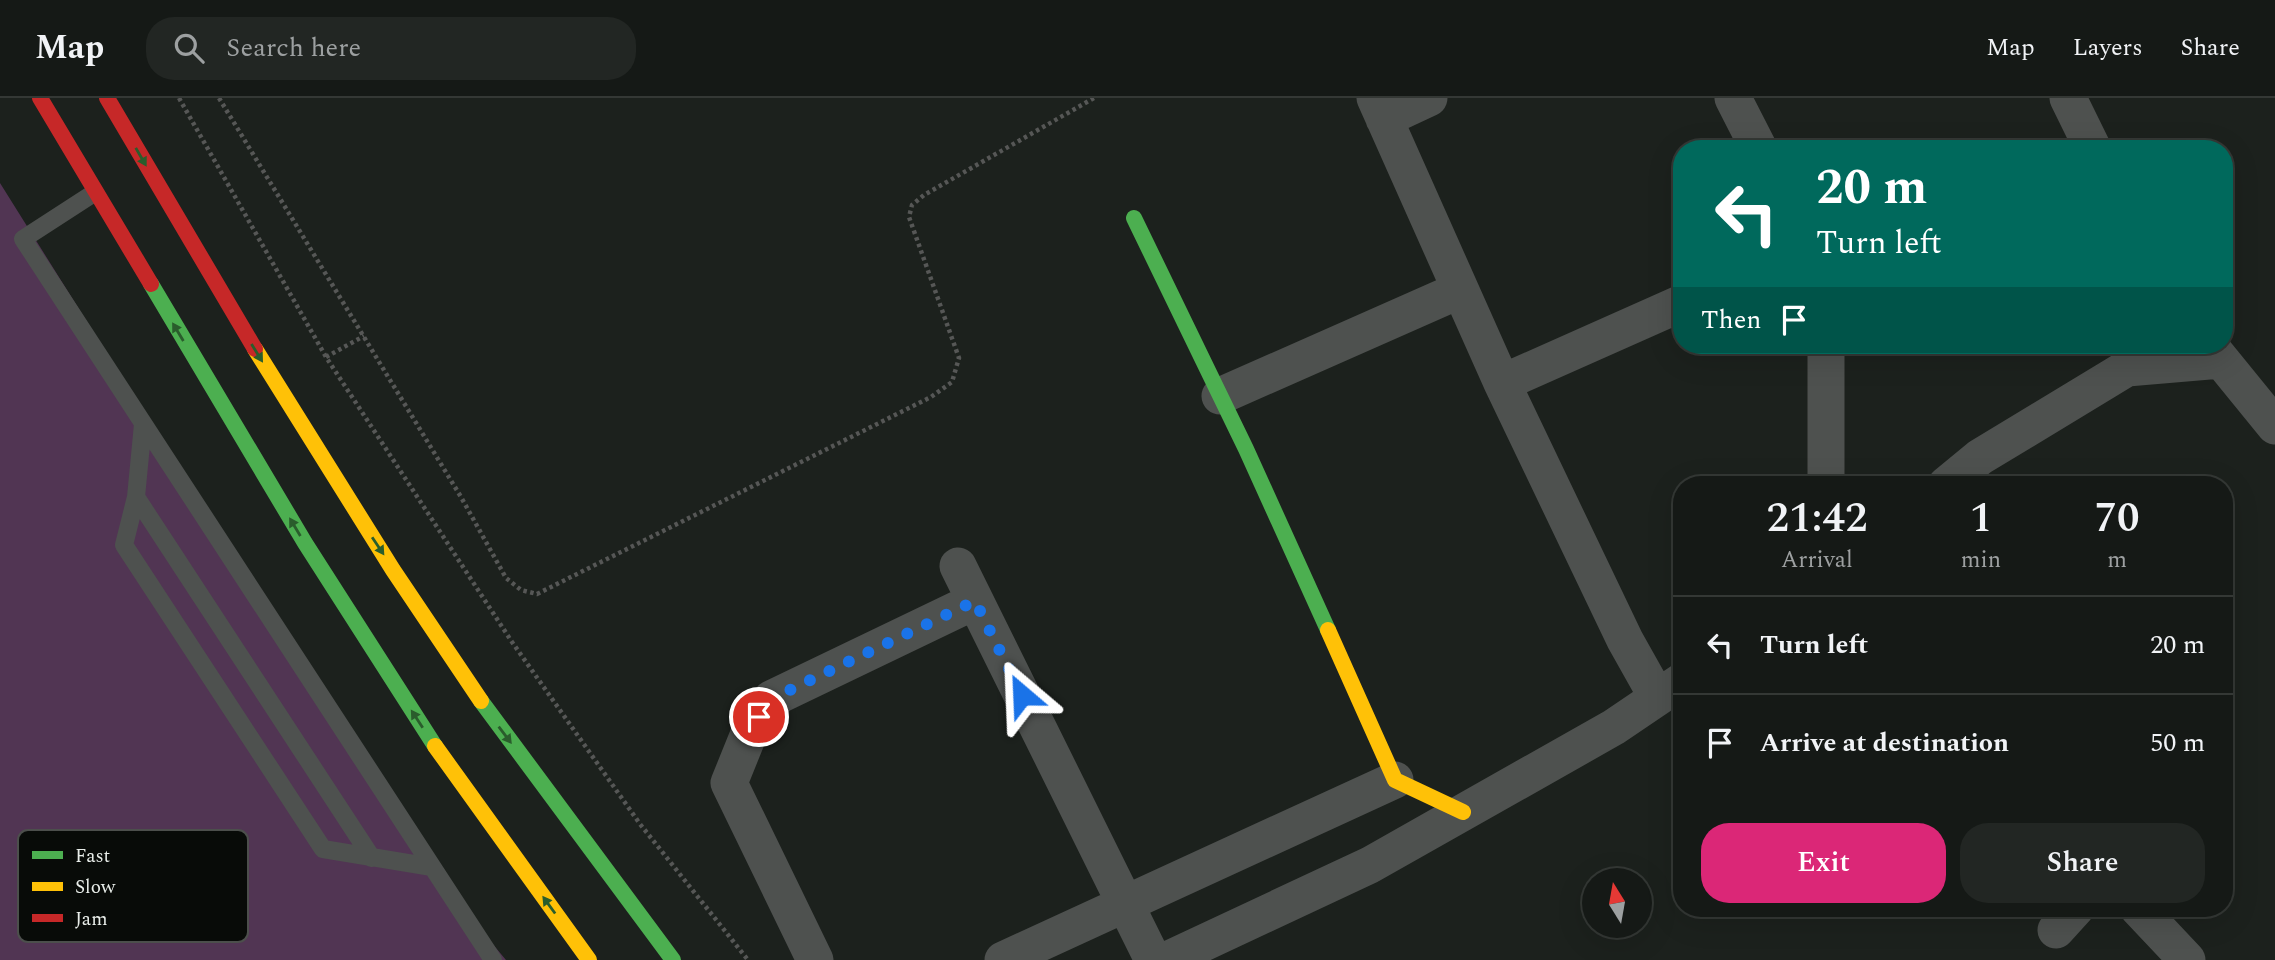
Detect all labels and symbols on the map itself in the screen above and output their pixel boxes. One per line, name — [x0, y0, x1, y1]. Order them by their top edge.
one-way arrow — [135, 147, 147, 167]
one-way arrow — [171, 323, 184, 342]
one-way arrow — [250, 344, 263, 363]
one-way arrow — [289, 518, 302, 537]
one-way arrow — [371, 537, 385, 555]
position arrow — [985, 658, 1059, 732]
pin — [729, 687, 789, 747]
one-way arrow — [411, 710, 424, 729]
one-way arrow — [497, 725, 512, 743]
legend — [18, 830, 248, 942]
text: Fast — [75, 842, 111, 871]
north arrow — [1582, 868, 1652, 938]
text: Slow — [75, 873, 116, 902]
one-way arrow — [542, 896, 556, 914]
text: Jam — [75, 905, 107, 934]

